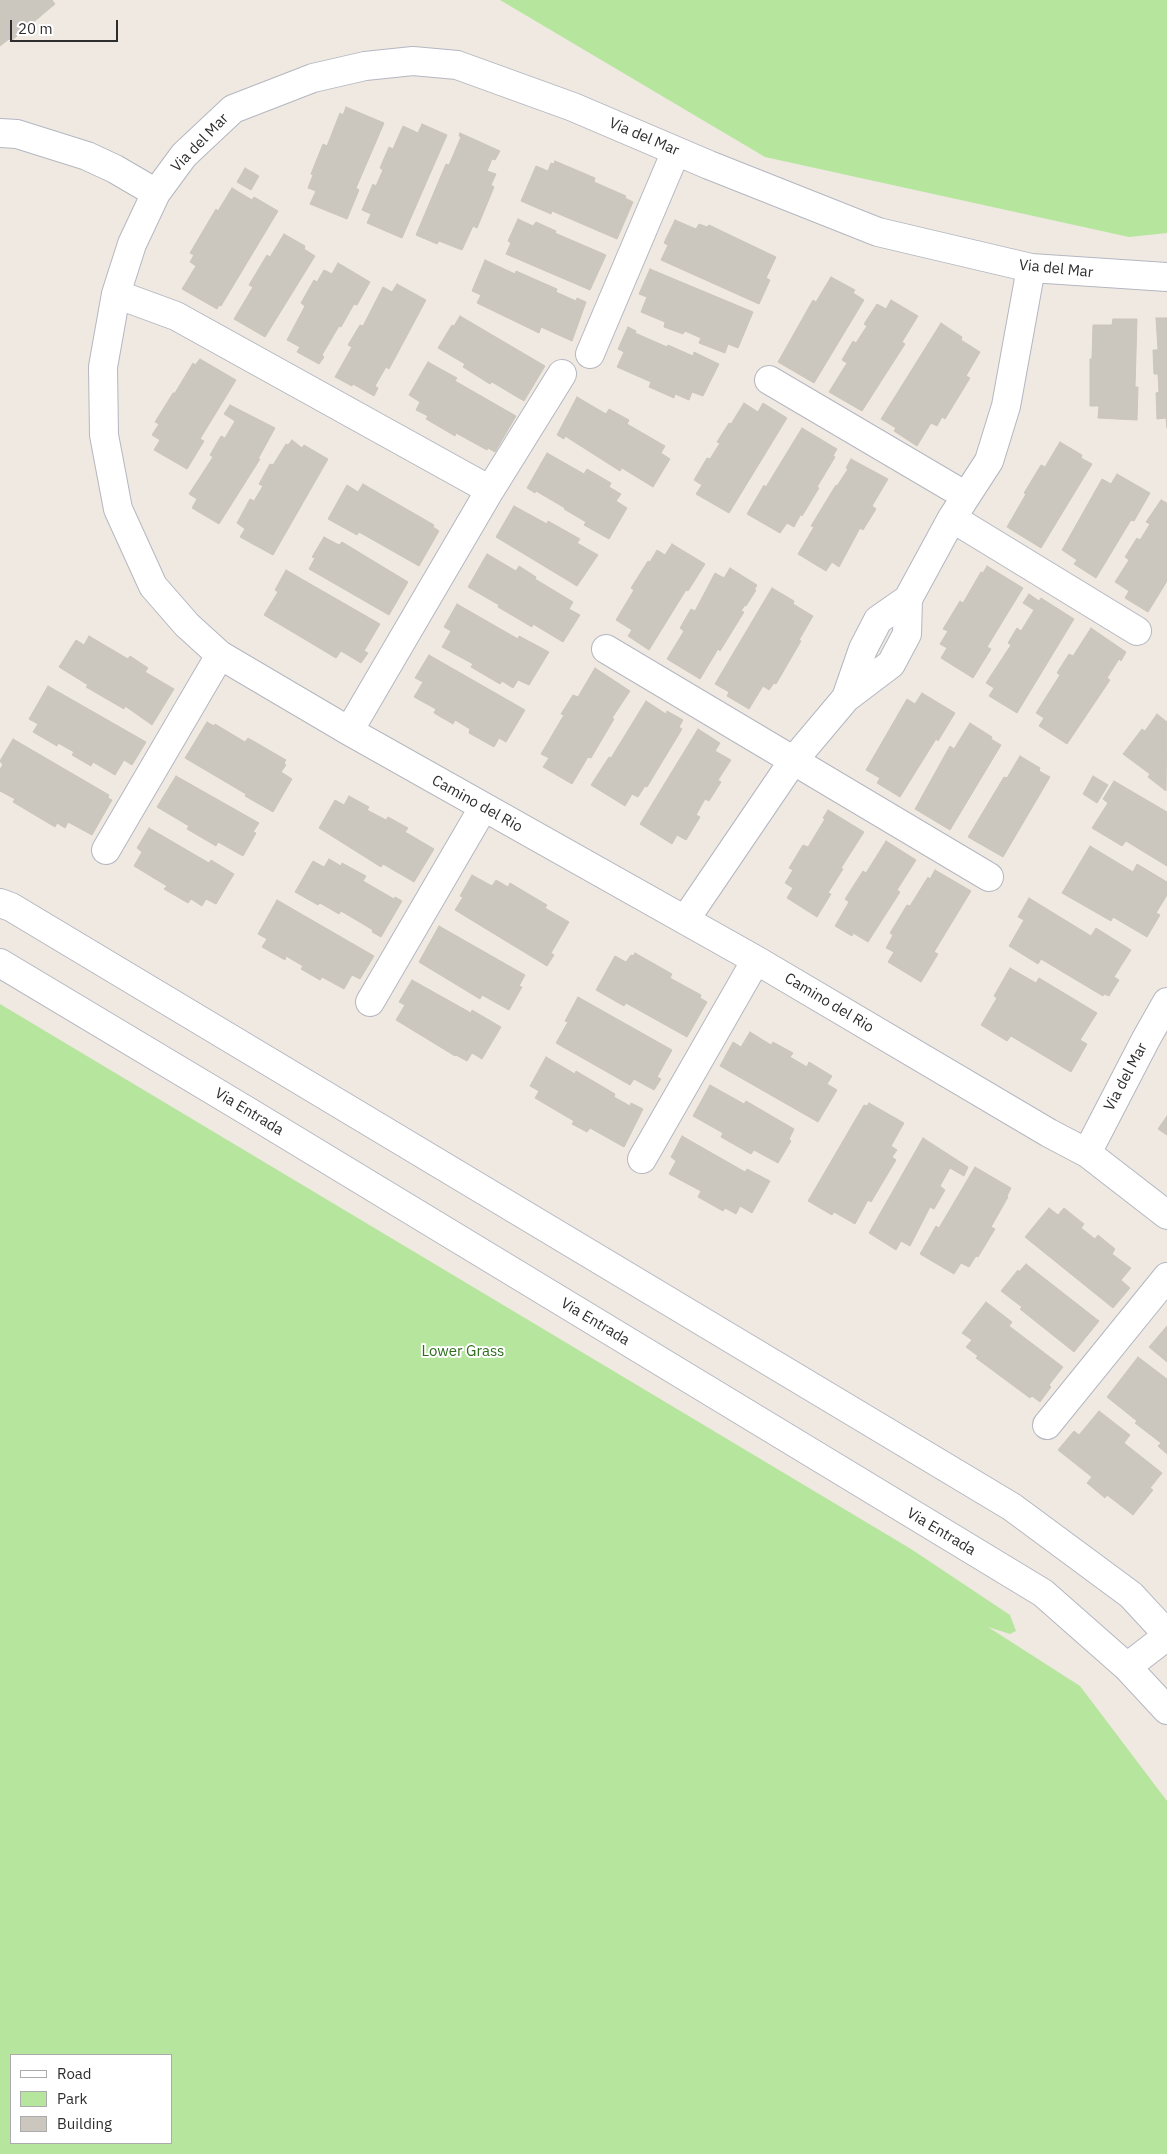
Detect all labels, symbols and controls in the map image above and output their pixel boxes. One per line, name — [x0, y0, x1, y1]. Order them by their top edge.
scale bar — [12, 10, 120, 42]
text: 20 m — [18, 19, 53, 38]
street label: Via del Mar — [168, 110, 232, 176]
street label: Via del Mar — [606, 114, 682, 160]
street label: Via del Mar — [1018, 256, 1094, 282]
street label: Camino del Rio — [428, 772, 526, 836]
street label: Camino del Rio — [781, 969, 877, 1037]
street label: Via del Mar — [1101, 1040, 1151, 1114]
street label: Via Entrada — [211, 1084, 287, 1140]
street label: Via Entrada — [557, 1294, 633, 1350]
park label: Lower Grass — [422, 1343, 504, 1361]
street label: Via Entrada — [903, 1504, 979, 1560]
legend — [10, 2054, 172, 2144]
text: Road — [57, 2064, 92, 2083]
text: Park — [57, 2089, 87, 2108]
text: Building — [57, 2114, 112, 2133]

